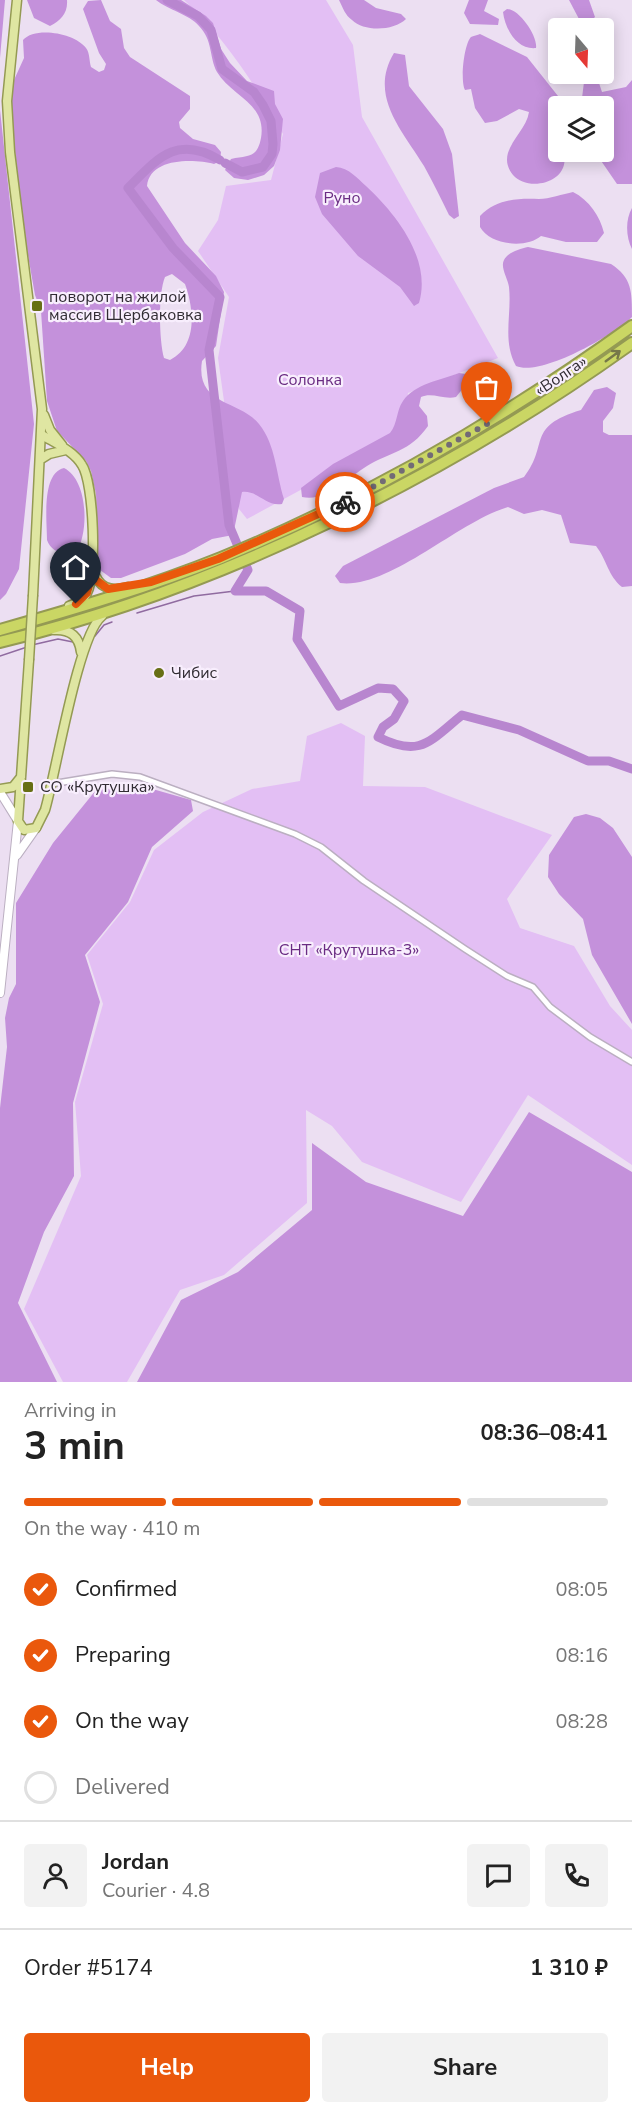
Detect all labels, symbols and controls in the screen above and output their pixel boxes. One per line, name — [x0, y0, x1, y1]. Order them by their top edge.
north arrow — [548, 18, 614, 84]
map controls — [548, 18, 614, 162]
button: layers — [548, 96, 614, 162]
park label: Руно — [324, 187, 360, 209]
place label: поворот на жилой массив Щербаковка — [49, 286, 202, 326]
marker: поворот на жилой массив Щербаковка — [30, 299, 44, 313]
street label: «Волга» — [531, 350, 591, 402]
one-way arrow — [605, 350, 621, 362]
pin — [461, 362, 512, 424]
park label: Солонка — [278, 369, 342, 391]
icon: bag — [470, 371, 503, 404]
courier — [315, 472, 375, 532]
icon: bike — [329, 486, 362, 519]
pin — [50, 542, 101, 604]
icon: home — [59, 551, 92, 584]
place label: Чибис — [171, 662, 218, 684]
marker: Чибис — [152, 666, 166, 680]
place label: СО «Крутушка» — [40, 776, 155, 798]
marker: СО «Крутушка» — [21, 780, 35, 794]
park label: СНТ «Крутушка-3» — [279, 939, 419, 961]
text: Arriving in — [24, 1397, 117, 1424]
text: 08:36–08:41 — [480, 1418, 608, 1448]
text: 3 min — [24, 1420, 125, 1473]
text: On the way · 410 m — [24, 1515, 200, 1542]
icon: check — [24, 1573, 57, 1606]
text: Confirmed — [75, 1574, 177, 1604]
text: 08:05 — [555, 1576, 608, 1603]
icon: check — [24, 1639, 57, 1672]
text: Preparing — [75, 1640, 171, 1670]
text: 08:16 — [555, 1642, 608, 1669]
icon: check — [24, 1705, 57, 1738]
text: On the way — [75, 1706, 189, 1736]
text: 08:28 — [555, 1708, 608, 1735]
text: Delivered — [75, 1772, 170, 1802]
button: person — [24, 1844, 87, 1907]
button: chat — [467, 1844, 530, 1907]
button: phone — [545, 1844, 608, 1907]
text: Jordan — [102, 1847, 169, 1877]
text: Courier · 4.8 — [102, 1877, 210, 1904]
text: Order #5174 — [24, 1953, 153, 1983]
text: 1 310 ₽ — [530, 1953, 608, 1983]
button: Help — [24, 2033, 310, 2102]
button: Share — [322, 2033, 608, 2102]

